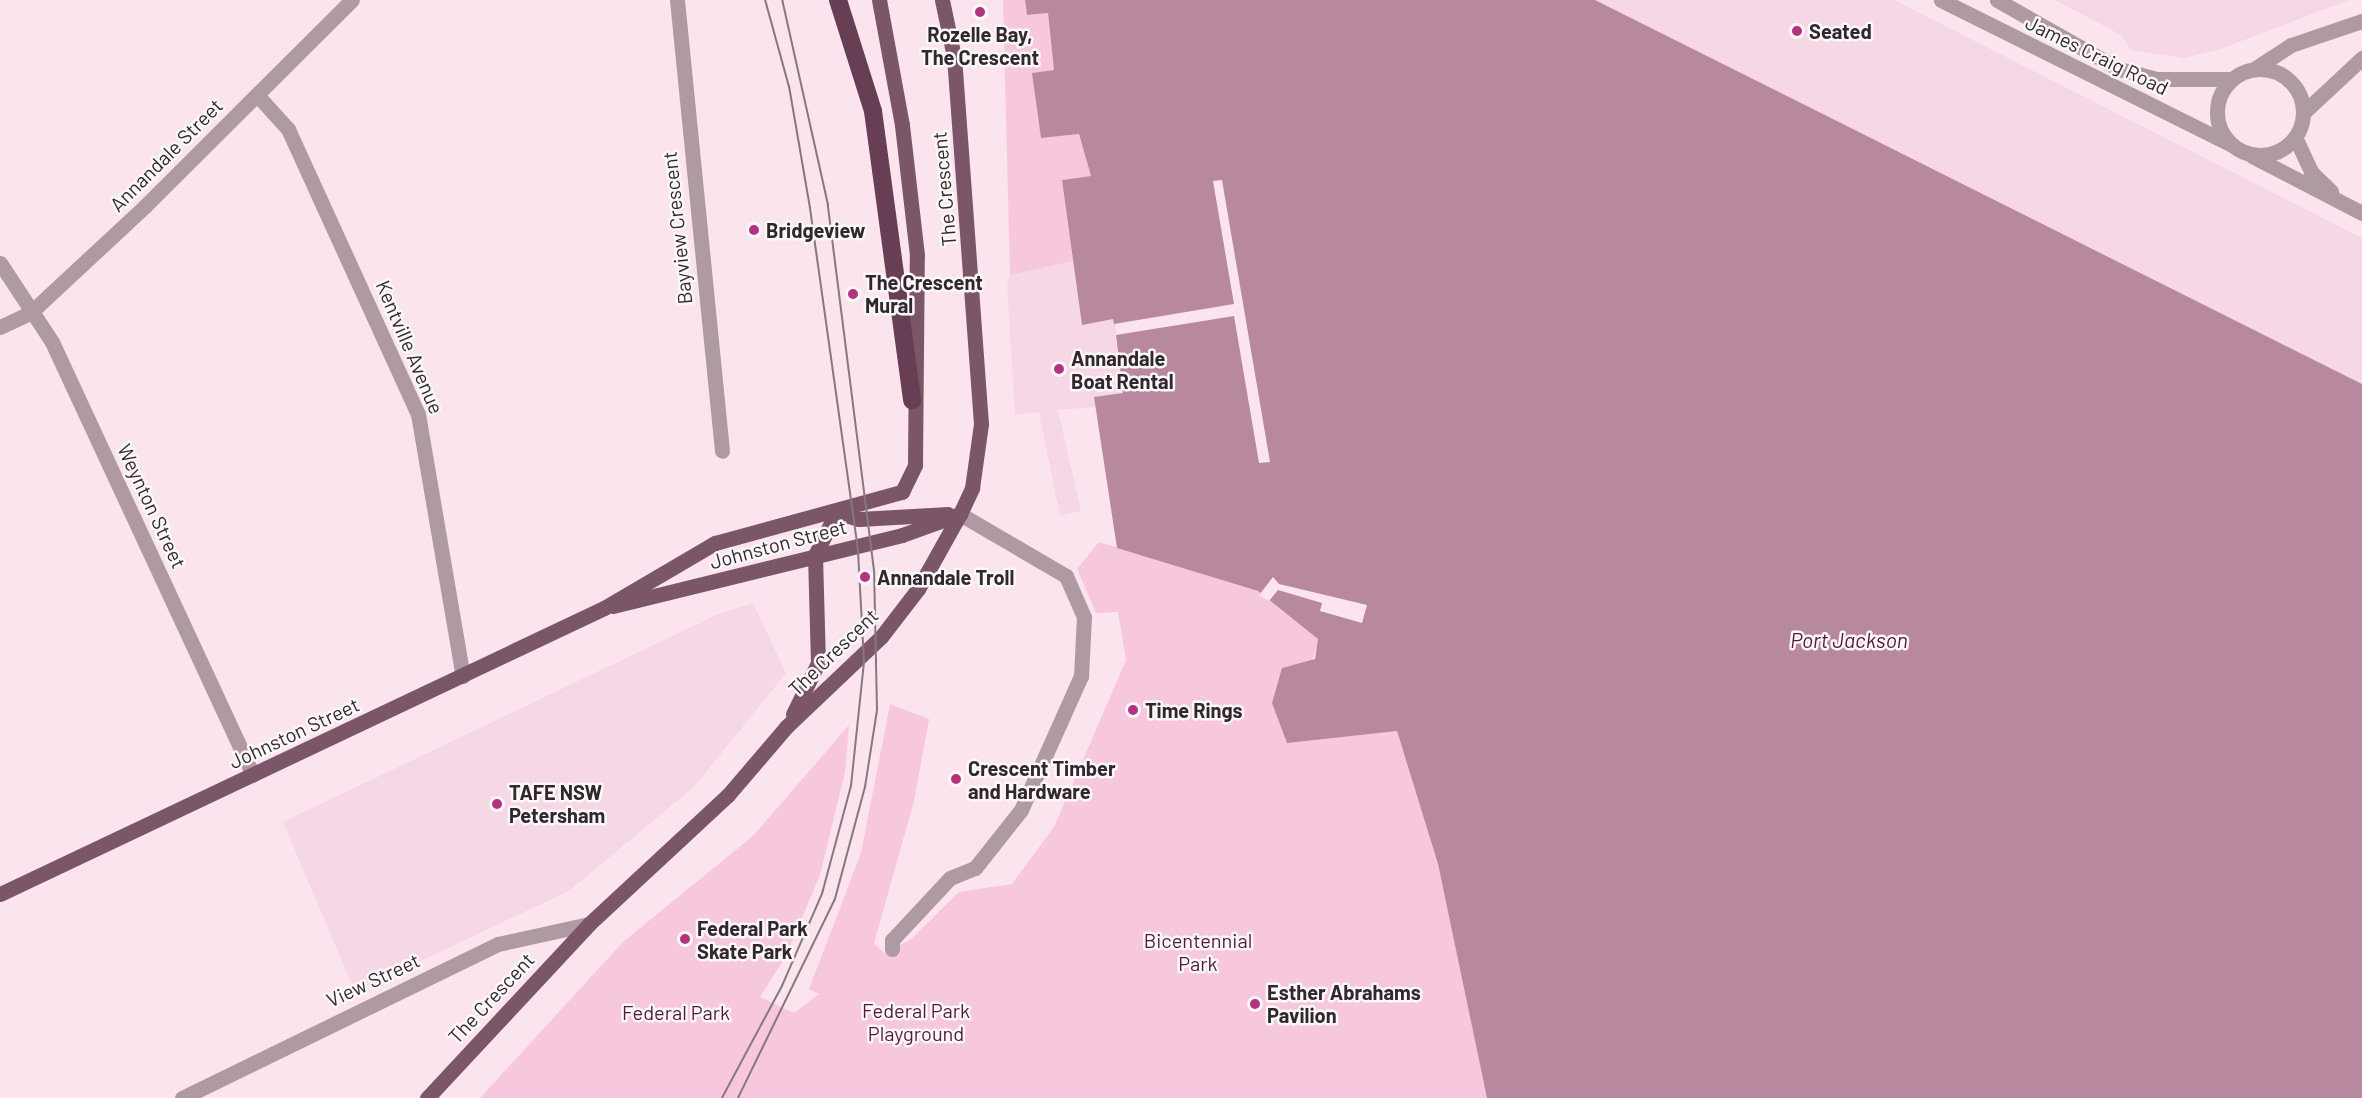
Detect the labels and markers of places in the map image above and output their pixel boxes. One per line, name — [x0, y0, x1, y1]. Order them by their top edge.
marker: Rozelle Bay, The Crescent — [973, 5, 987, 19]
place label: Seated — [1809, 19, 1872, 43]
place label: Rozelle Bay, The Crescent — [921, 22, 1039, 69]
marker: Seated — [1790, 24, 1804, 38]
place label: Bridgeview — [766, 218, 865, 242]
marker: Bridgeview — [747, 223, 761, 237]
place label: The Crescent Mural — [865, 270, 983, 317]
marker: The Crescent Mural — [846, 287, 860, 301]
place label: Annandale Boat Rental — [1071, 346, 1174, 393]
marker: Annandale Boat Rental — [1052, 362, 1066, 376]
place label: Annandale Troll — [877, 565, 1014, 589]
marker: Annandale Troll — [858, 570, 872, 584]
place label: Time Rings — [1145, 698, 1243, 722]
marker: Time Rings — [1126, 703, 1140, 717]
place label: Crescent Timber and Hardware — [968, 756, 1116, 803]
marker: Crescent Timber and Hardware — [949, 772, 963, 786]
place label: TAFE NSW Petersham — [509, 780, 605, 827]
marker: TAFE NSW Petersham — [490, 797, 504, 811]
place label: Federal Park Skate Park — [697, 916, 808, 963]
marker: Federal Park Skate Park — [678, 932, 692, 946]
place label: Esther Abrahams Pavilion — [1267, 981, 1421, 1028]
marker: Esther Abrahams Pavilion — [1248, 997, 1262, 1011]

